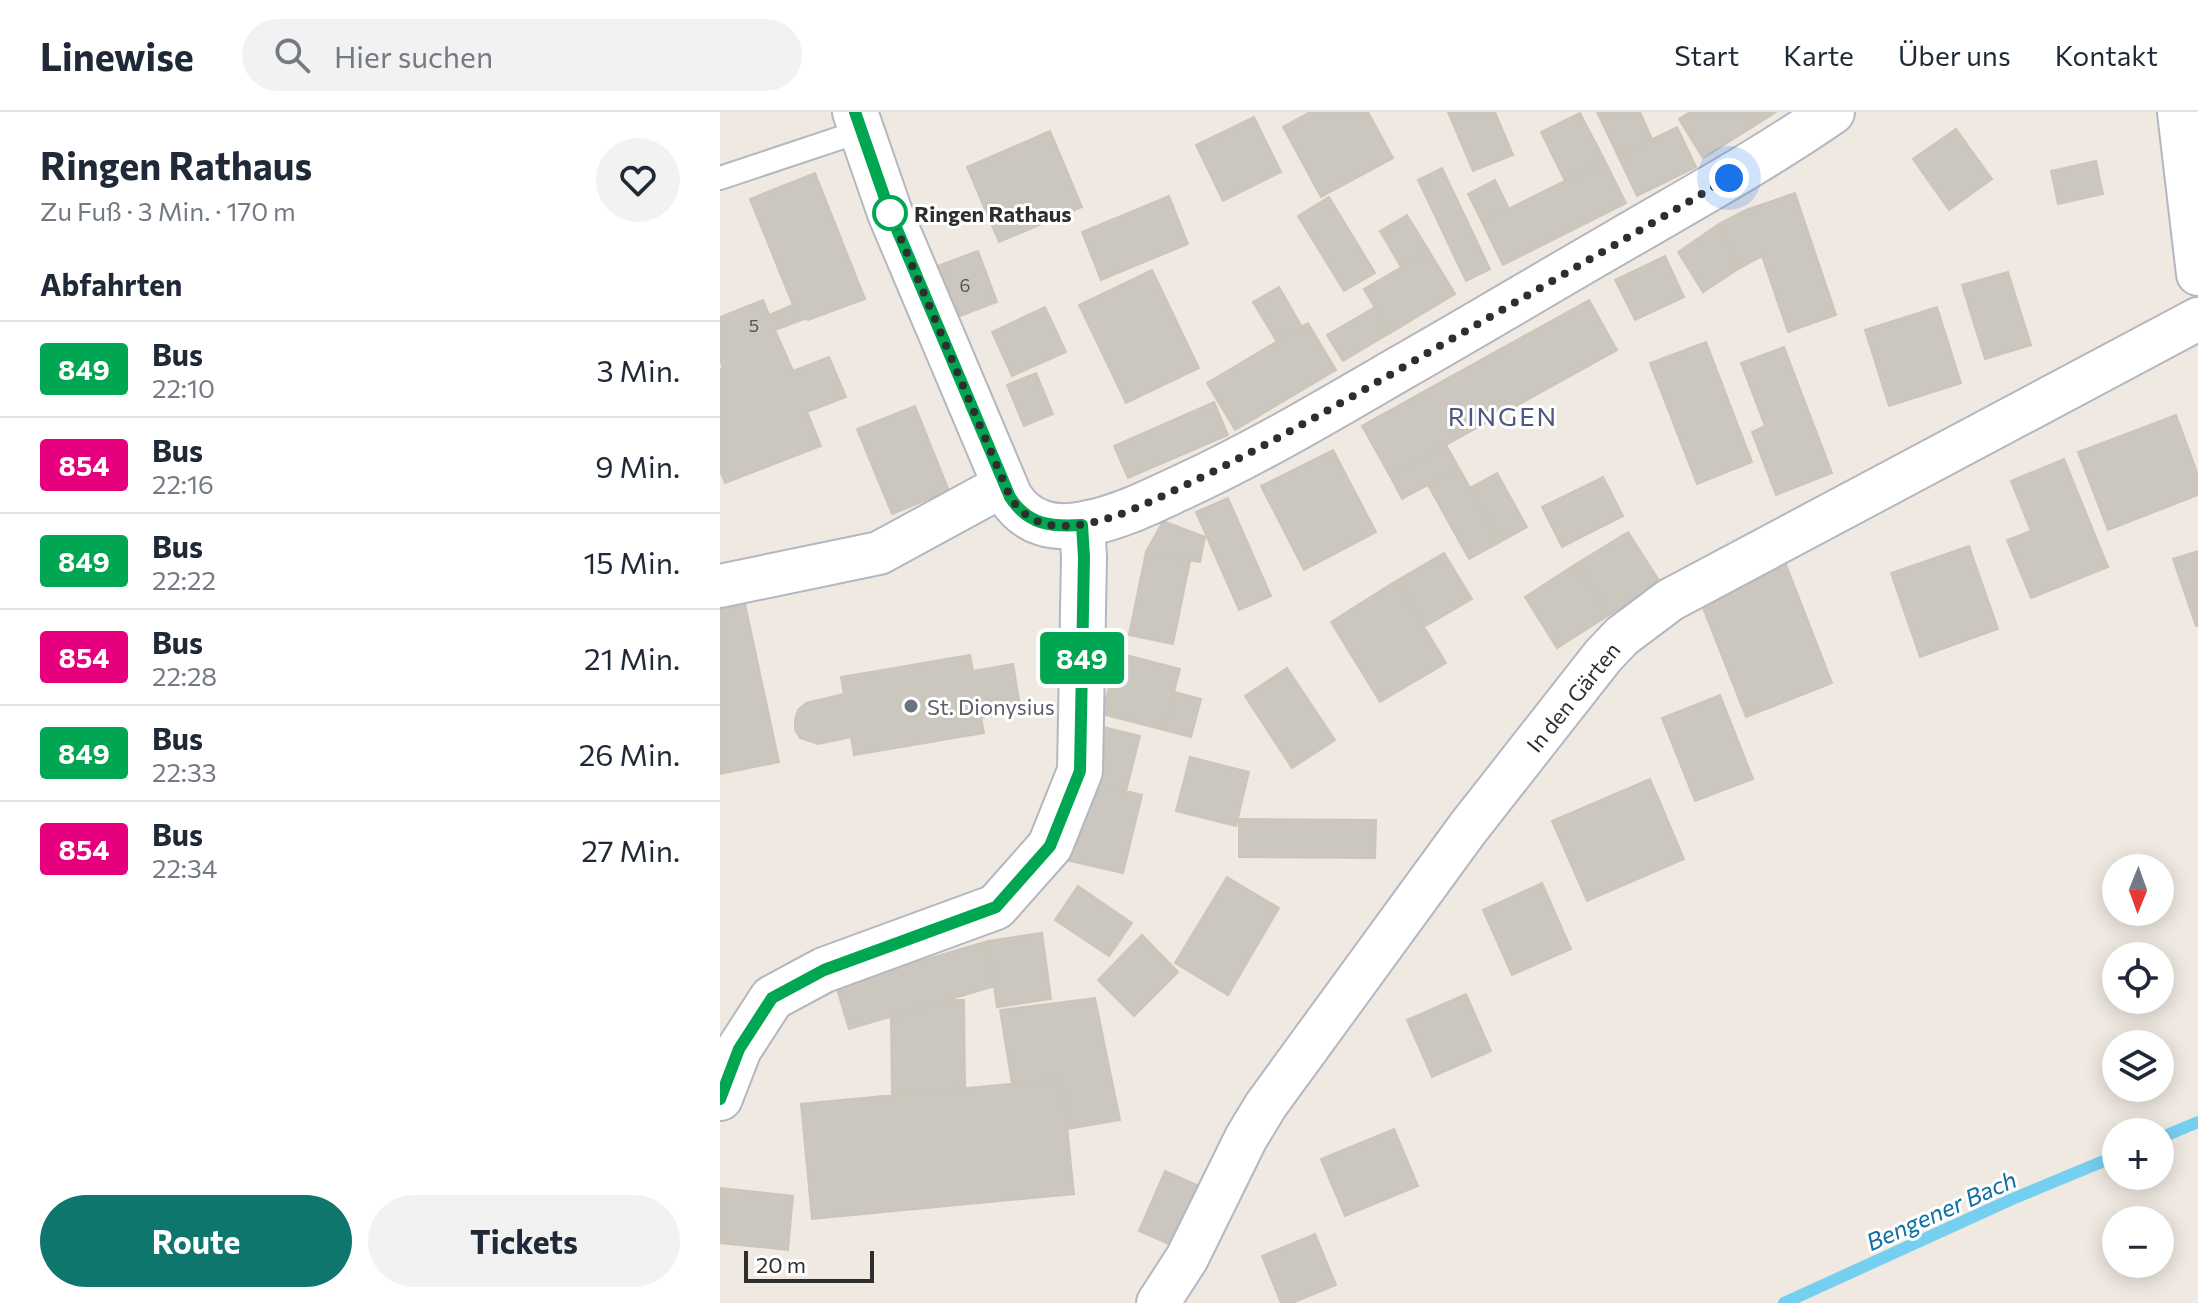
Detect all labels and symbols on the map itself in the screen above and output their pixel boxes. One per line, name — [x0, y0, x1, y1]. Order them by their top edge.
your location — [1709, 158, 1749, 198]
marker: Ringen Rathaus — [873, 196, 907, 230]
place label: Ringen Rathaus — [914, 200, 1072, 227]
house number: 6 — [960, 274, 970, 296]
house number: 5 — [749, 314, 759, 336]
district label: RINGEN — [1448, 400, 1558, 431]
line badge: 849 — [1036, 632, 1128, 684]
street label: In den Gärten — [1521, 637, 1625, 757]
place label: St. Dionysius — [927, 693, 1055, 720]
marker: St. Dionysius — [902, 697, 920, 715]
north arrow — [2102, 854, 2174, 926]
water label: Bengener Bach — [1861, 1164, 2021, 1256]
scale bar — [744, 1247, 874, 1283]

